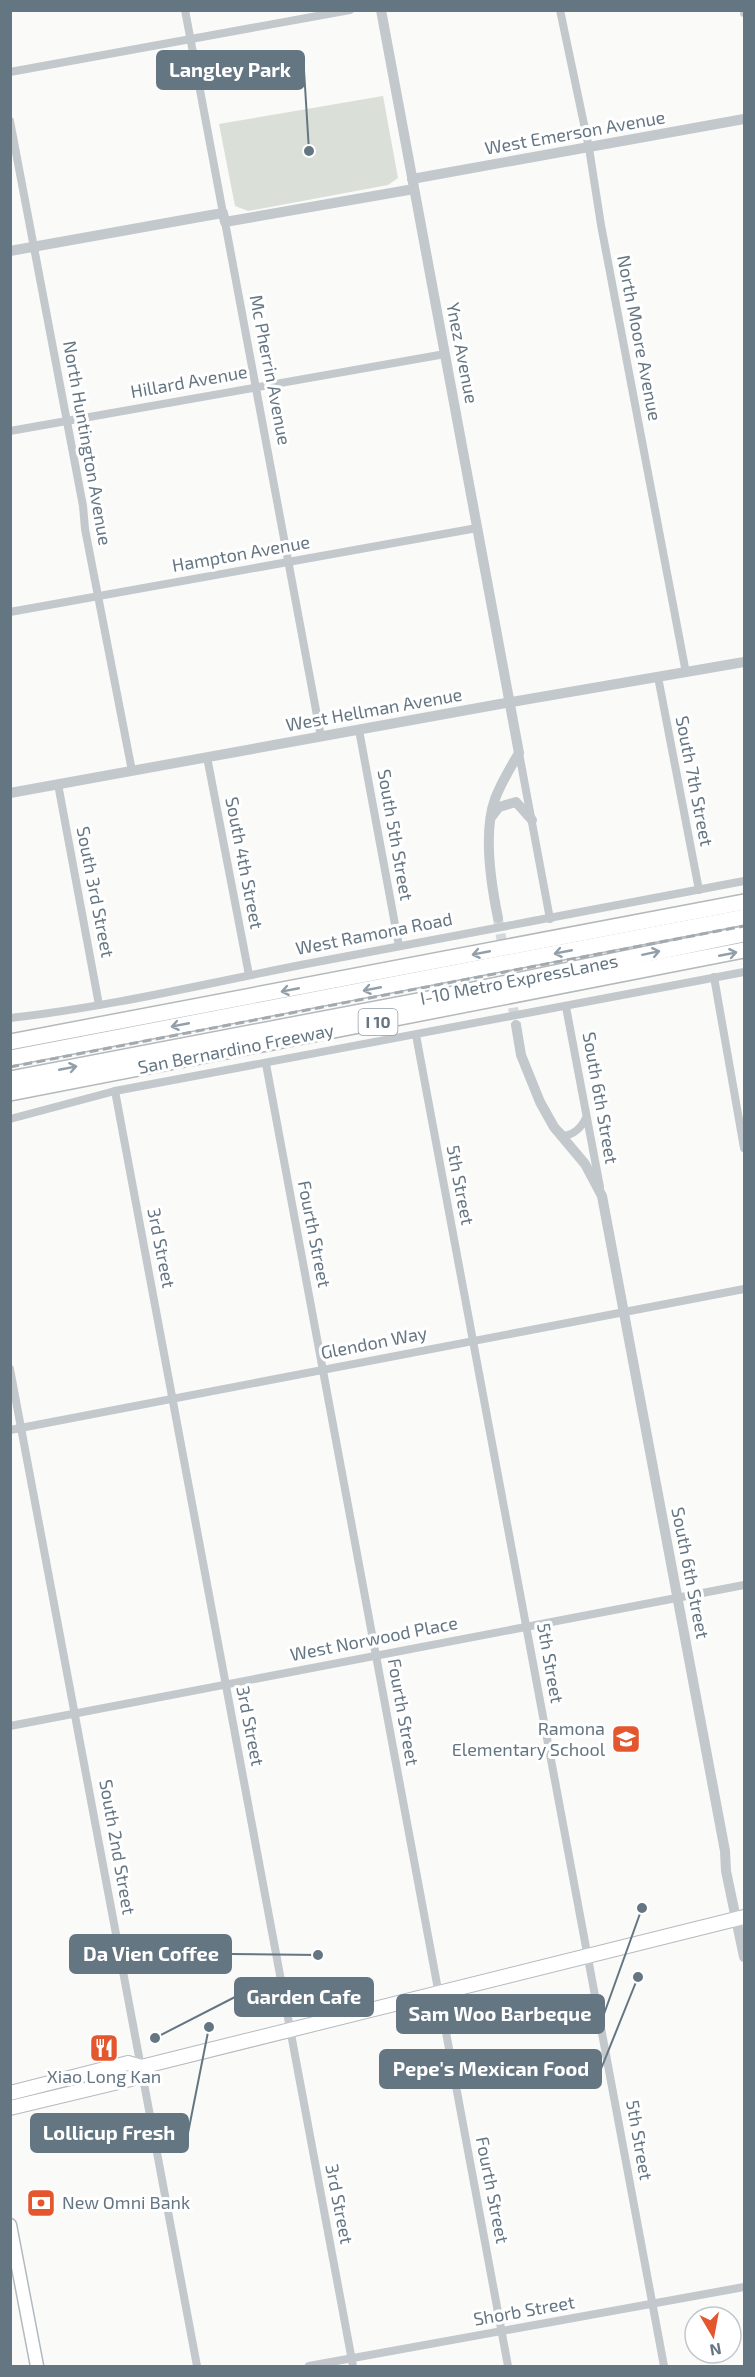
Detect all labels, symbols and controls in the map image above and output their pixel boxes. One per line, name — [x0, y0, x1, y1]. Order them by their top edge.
callout: Langley Park — [157, 51, 304, 89]
text: Langley Park — [169, 57, 292, 82]
street label: West Emerson Avenue — [483, 105, 667, 159]
street label: North Moore Avenue — [613, 253, 667, 422]
street label: Mc Pherrin Avenue — [246, 293, 296, 447]
street label: Ynez Avenue — [442, 300, 484, 405]
street label: North Huntington Avenue — [59, 339, 117, 547]
street label: Hillard Avenue — [129, 360, 249, 402]
street label: Hampton Avenue — [170, 530, 311, 576]
street label: West Hellman Avenue — [284, 683, 464, 735]
street label: South 7th Street — [672, 714, 718, 848]
street label: South 5th Street — [374, 767, 418, 902]
street label: South 4th Street — [221, 795, 269, 931]
street label: South 3rd Street — [72, 824, 120, 959]
street label: West Ramona Road — [294, 907, 454, 959]
one-way arrow — [554, 947, 574, 958]
one-way arrow — [641, 947, 660, 958]
one-way arrow — [472, 948, 491, 959]
one-way arrow — [717, 948, 737, 959]
street label: I-10 Metro ExpressLanes — [418, 949, 620, 1009]
one-way arrow — [362, 984, 382, 995]
one-way arrow — [280, 985, 300, 996]
road number: I 10 — [358, 1009, 398, 1035]
street label: San Bernardino Freeway — [136, 1018, 336, 1078]
one-way arrow — [171, 1020, 191, 1031]
street label: South 6th Street — [579, 1030, 623, 1166]
one-way arrow — [58, 1062, 77, 1073]
street label: 5th Street — [442, 1143, 480, 1227]
street label: Fourth Street — [294, 1178, 336, 1289]
street label: 3rd Street — [143, 1206, 181, 1290]
street label: Glendon Way — [319, 1321, 429, 1363]
street label: South 6th Street — [667, 1505, 715, 1641]
street label: West Norwood Place — [288, 1611, 459, 1665]
street label: 5th Street — [533, 1621, 569, 1705]
street label: Fourth Street — [384, 1657, 424, 1767]
street label: 3rd Street — [232, 1684, 270, 1768]
place label: Ramona Elementary School — [452, 1717, 606, 1760]
school or university icon: Ramona Elementary School — [610, 1723, 642, 1755]
street label: South 2nd Street — [95, 1778, 141, 1916]
callout: Da Vien Coffee — [70, 1935, 231, 1973]
text: Da Vien Coffee — [83, 1941, 219, 1965]
callout: Garden Cafe — [235, 1978, 373, 2016]
text: Garden Cafe — [247, 1984, 361, 2008]
callout: Sam Woo Barbeque — [397, 1995, 604, 2033]
text: Sam Woo Barbeque — [409, 2001, 591, 2025]
restaurant icon: Xiao Long Kan — [88, 2032, 120, 2064]
callout: Pepe's Mexican Food — [380, 2050, 601, 2088]
text: Pepe's Mexican Food — [393, 2056, 589, 2080]
place label: Xiao Long Kan — [47, 2065, 161, 2087]
street label: 5th Street — [622, 2098, 658, 2182]
callout: Lollicup Fresh — [31, 2114, 188, 2152]
text: Lollicup Fresh — [43, 2120, 175, 2144]
street label: Fourth Street — [472, 2134, 514, 2245]
street label: 3rd Street — [321, 2162, 359, 2246]
bank icon: New Omni Bank — [25, 2187, 57, 2219]
place label: New Omni Bank — [62, 2191, 190, 2213]
street label: Shorb Street — [472, 2290, 576, 2330]
north arrow — [683, 2305, 743, 2365]
text: N — [708, 2340, 723, 2361]

